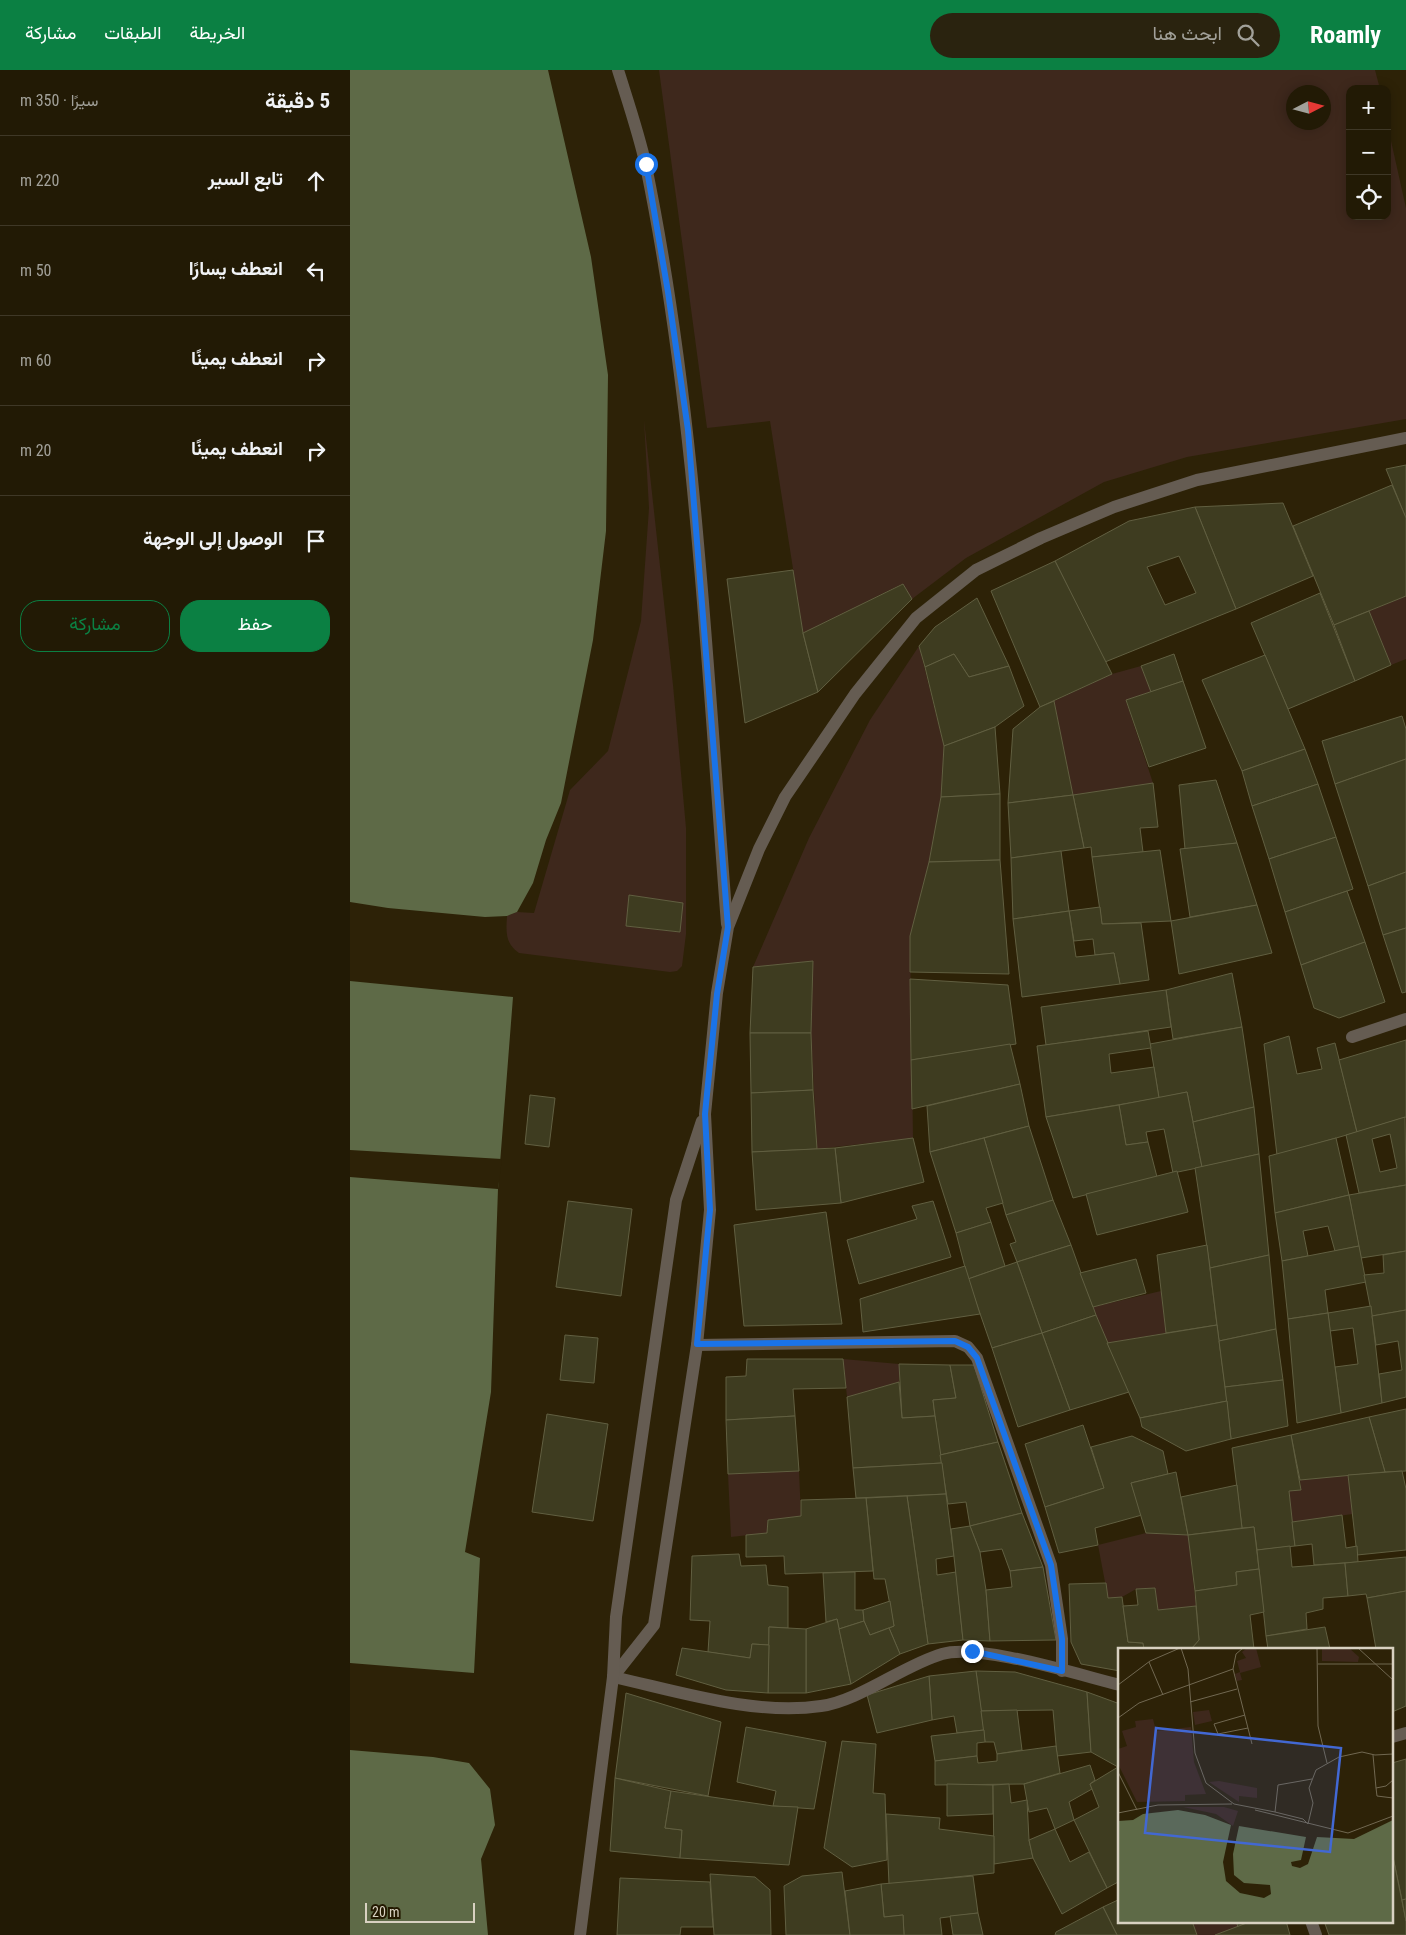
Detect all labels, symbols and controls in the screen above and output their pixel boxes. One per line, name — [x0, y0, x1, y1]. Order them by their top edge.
search box — [930, 13, 1280, 58]
icon: search — [1234, 21, 1262, 49]
text: Roamly — [1310, 21, 1381, 49]
text: مشاركة — [25, 22, 76, 43]
text: الطبقات — [104, 22, 161, 43]
text: الخريطة — [189, 22, 245, 43]
text: ابحث هنا — [1152, 22, 1222, 45]
north arrow — [1286, 85, 1331, 130]
map controls — [1346, 85, 1391, 220]
button: + — [1346, 85, 1391, 130]
text: 5 دقيقة — [265, 89, 330, 113]
text: سيرًا · 350 m — [20, 91, 98, 110]
button: − — [1346, 130, 1391, 175]
route start — [635, 153, 658, 176]
text: تابع السير — [208, 167, 283, 190]
icon: ahead — [302, 167, 330, 195]
text: 220 m — [20, 171, 59, 190]
button: locate — [1346, 175, 1391, 220]
text: انعطف يسارًا — [189, 257, 283, 280]
icon: left — [302, 257, 330, 285]
text: 50 m — [20, 261, 52, 280]
text: انعطف يمينًا — [191, 347, 283, 370]
icon: right — [302, 347, 330, 375]
text: 60 m — [20, 351, 52, 370]
text: انعطف يمينًا — [191, 437, 283, 460]
icon: right — [302, 437, 330, 465]
text: 20 m — [20, 441, 52, 460]
text: الوصول إلى الوجهة — [143, 527, 283, 550]
icon: arrive — [302, 527, 330, 555]
button: مشاركة — [20, 600, 170, 652]
button: حفظ — [180, 600, 330, 652]
route end — [961, 1640, 984, 1663]
inset map — [1118, 1648, 1394, 1922]
scale bar — [365, 1900, 475, 1923]
text: 20 m — [372, 1904, 400, 1920]

